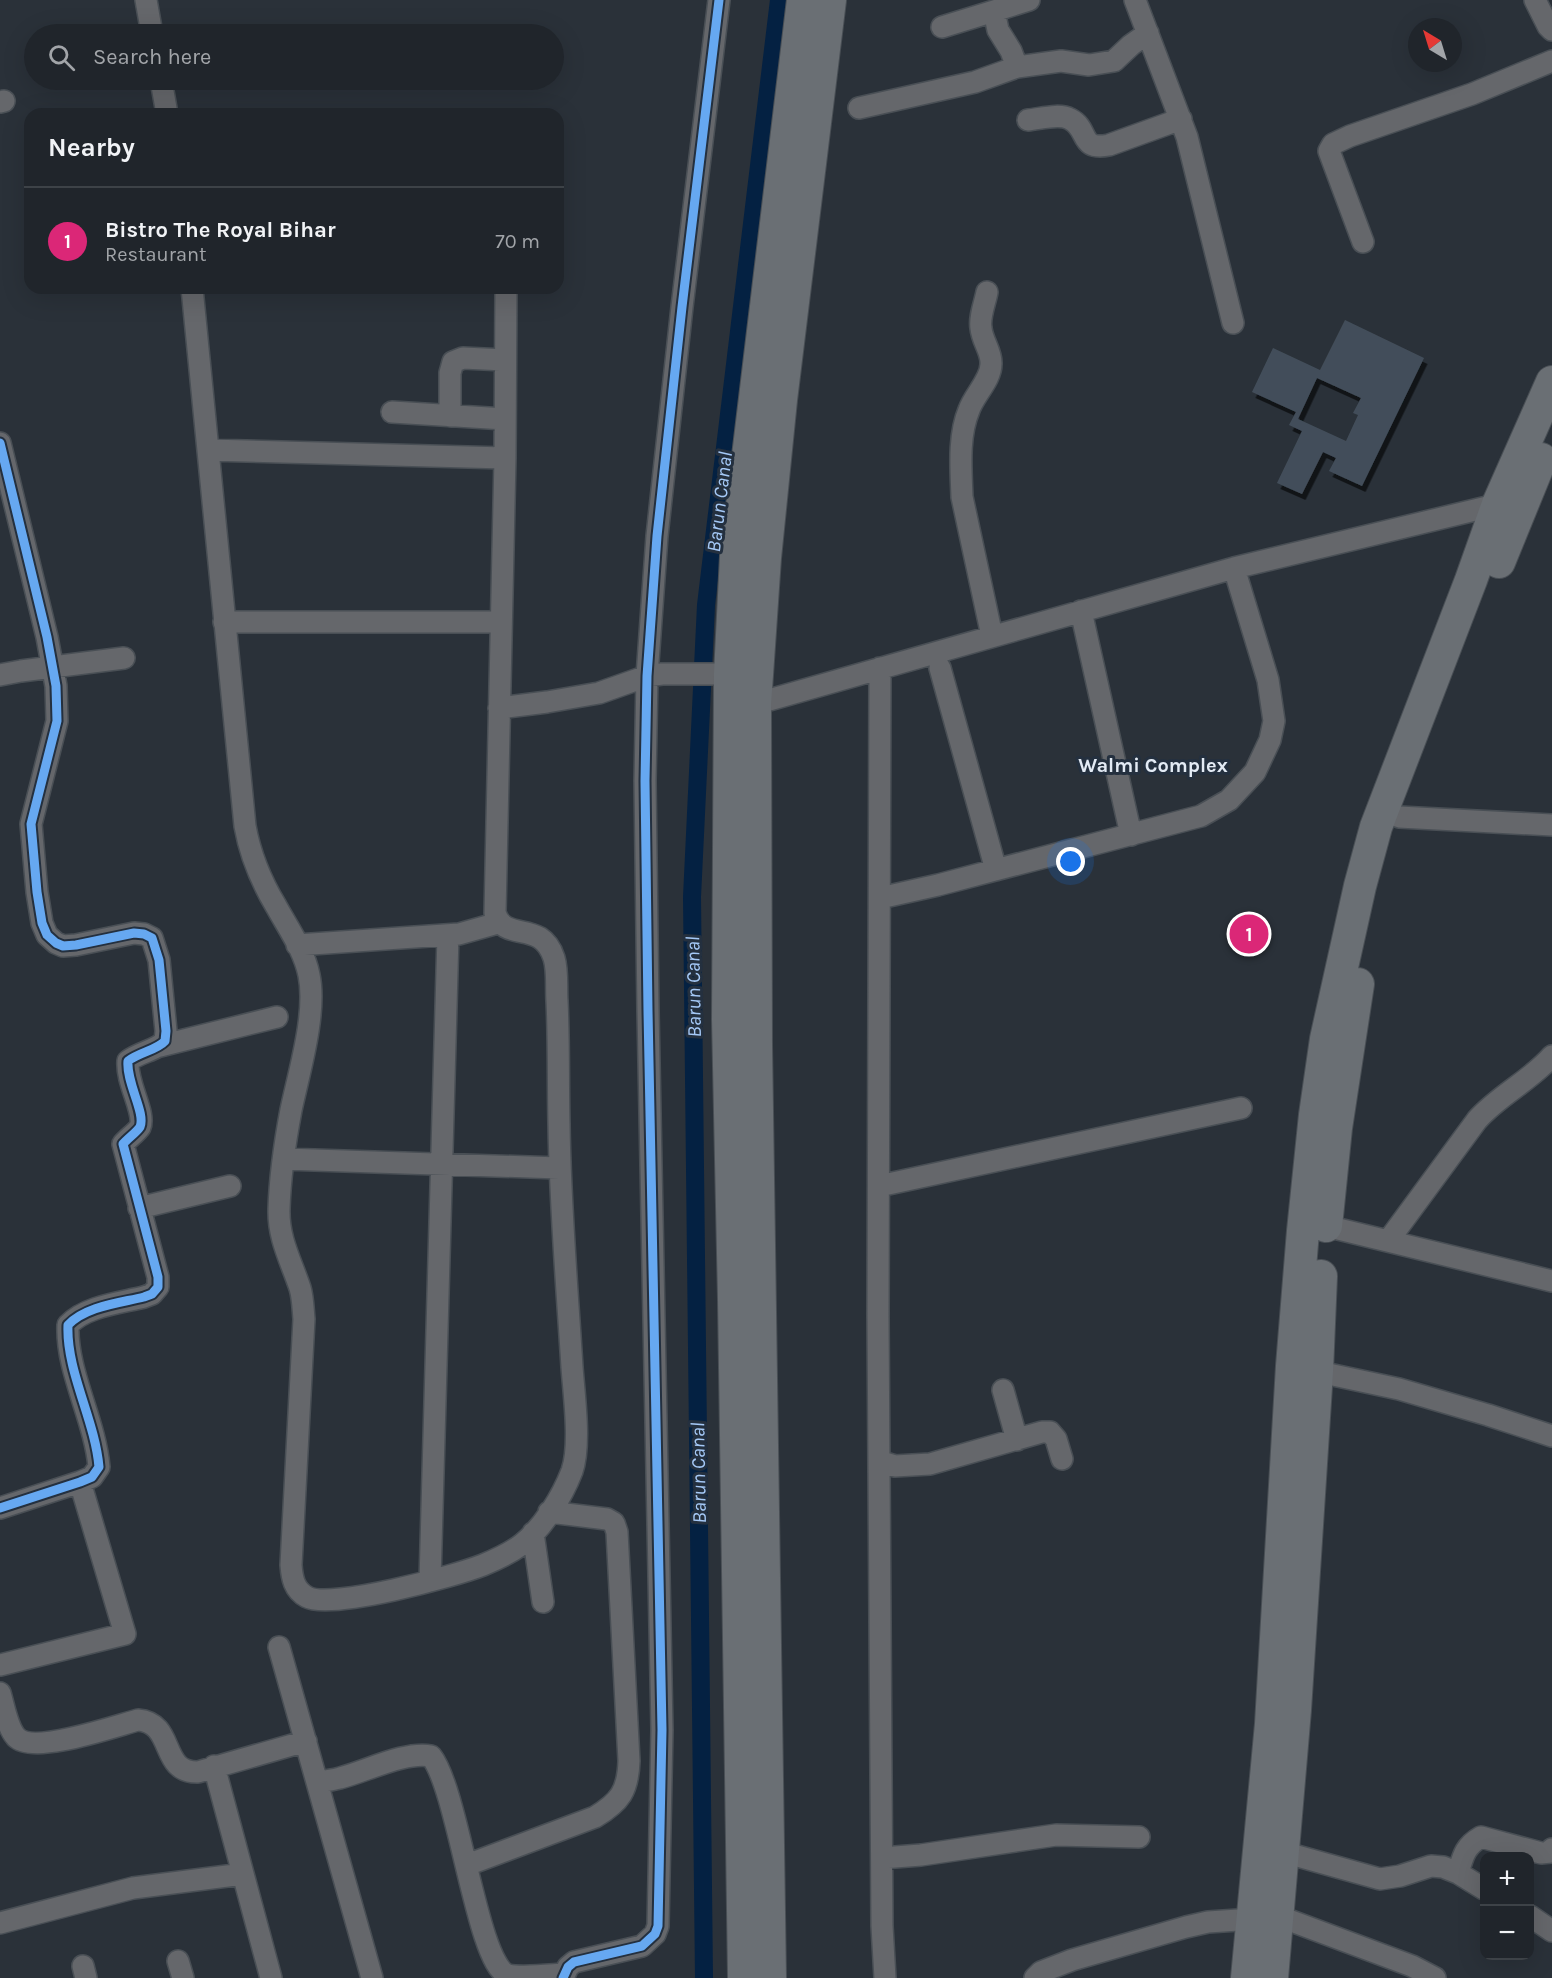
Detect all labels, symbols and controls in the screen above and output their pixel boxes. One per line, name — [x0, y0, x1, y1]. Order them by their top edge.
north arrow — [1408, 18, 1462, 72]
search box — [24, 24, 564, 90]
icon: search — [45, 41, 78, 74]
text: Search here — [93, 44, 211, 70]
text: Nearby — [48, 132, 135, 163]
text: Bistro The Royal Bihar — [105, 217, 336, 243]
text: 1 — [64, 230, 71, 253]
text: 70 m — [495, 230, 540, 253]
text: Restaurant — [105, 243, 207, 266]
water label: Barun Canal — [702, 450, 737, 554]
district label: Walmi Complex — [1078, 754, 1228, 777]
your location — [1056, 847, 1085, 876]
pin: 1 — [1230, 912, 1268, 956]
water label: Barun Canal — [681, 936, 706, 1038]
water label: Barun Canal — [686, 1422, 711, 1524]
map controls — [1480, 1852, 1534, 1960]
button: + — [1480, 1852, 1534, 1906]
button: − — [1480, 1906, 1534, 1960]

